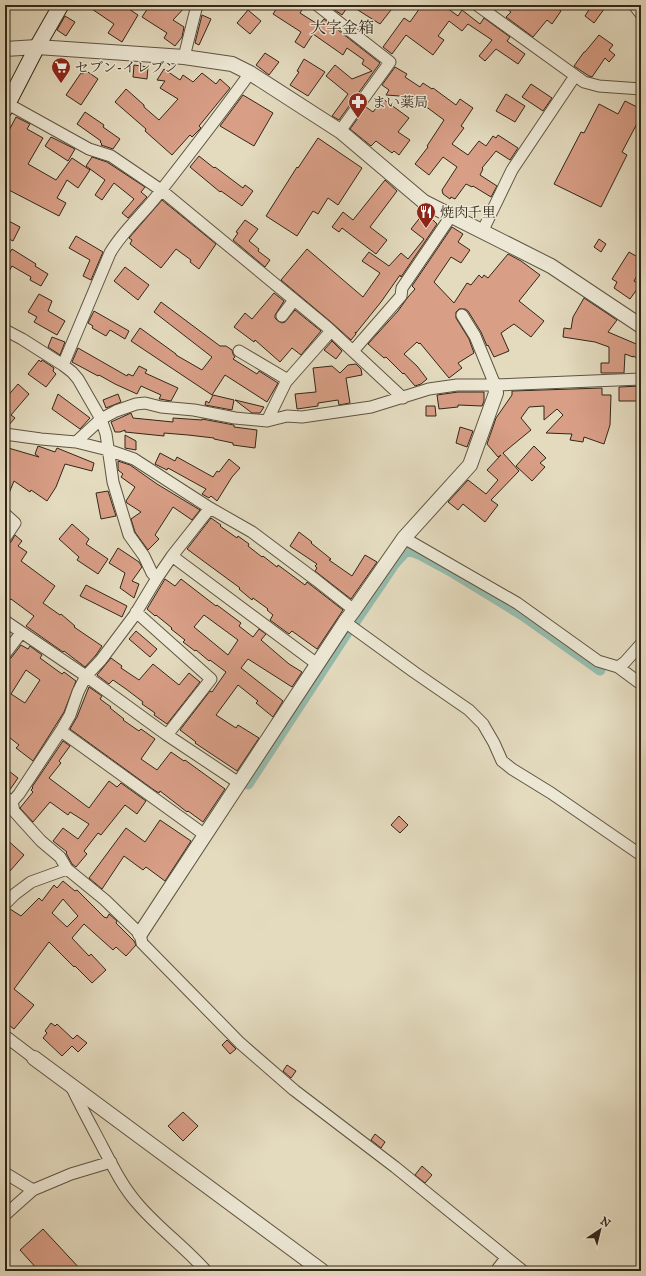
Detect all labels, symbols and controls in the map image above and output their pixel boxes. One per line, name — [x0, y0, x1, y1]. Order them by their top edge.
district label: 大字金箱 — [310, 18, 374, 37]
supermarket icon: セブン-イレブン — [50, 56, 72, 84]
place label: セブン-イレブン — [75, 59, 178, 76]
pharmacy icon: まい薬局 — [347, 91, 369, 119]
place label: まい薬局 — [372, 94, 428, 111]
restaurant icon: 焼肉千里 — [415, 201, 437, 229]
place label: 焼肉千里 — [440, 204, 496, 221]
north arrow — [580, 1210, 620, 1250]
text: N — [598, 1214, 614, 1231]

